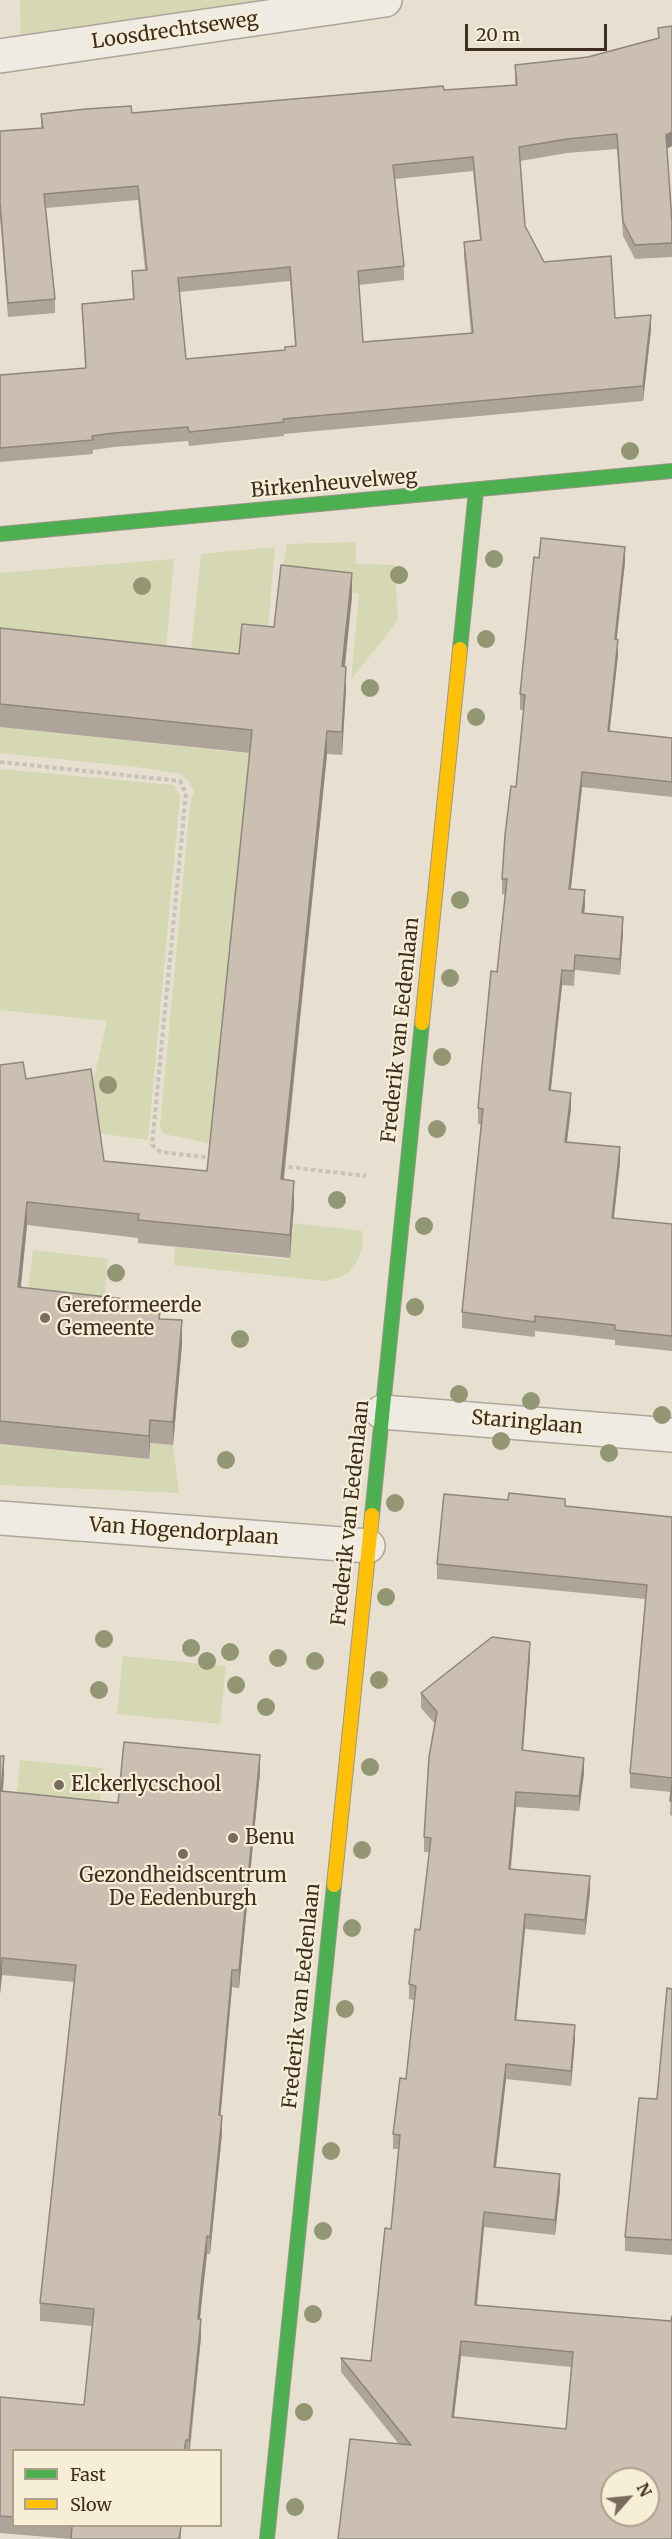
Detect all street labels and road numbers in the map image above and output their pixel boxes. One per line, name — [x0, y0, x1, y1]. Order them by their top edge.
street label: Loosdrechtseweg — [90, 7, 260, 55]
street label: Birkenheuvelweg — [250, 465, 418, 503]
street label: Frederik van Eedenlaan — [377, 916, 425, 1144]
street label: Frederik van Eedenlaan — [327, 1399, 375, 1627]
street label: Staringlaan — [470, 1406, 584, 1440]
street label: Van Hogendorplaan — [88, 1513, 280, 1551]
street label: Frederik van Eedenlaan — [278, 1882, 326, 2110]

